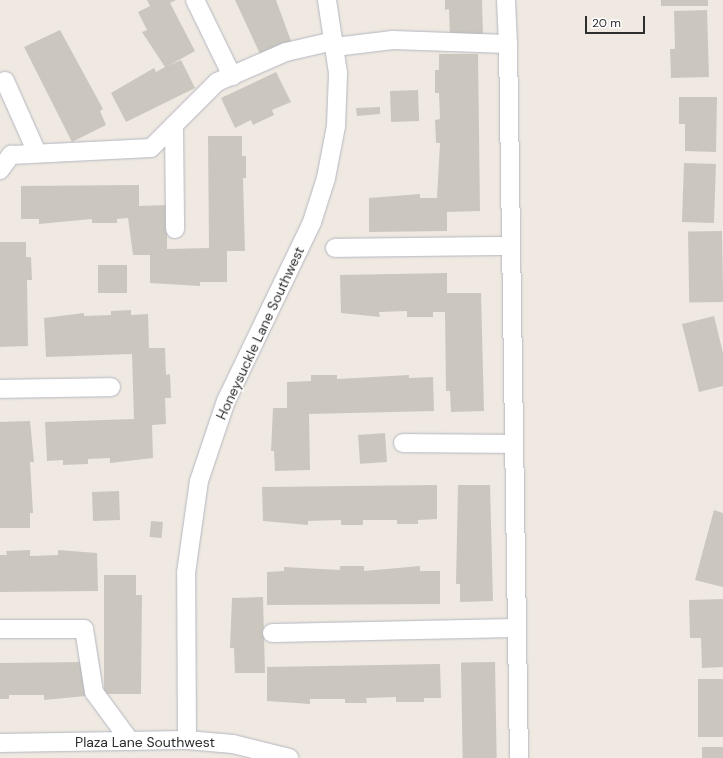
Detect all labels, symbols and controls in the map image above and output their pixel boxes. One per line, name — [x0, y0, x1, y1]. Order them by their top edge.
scale bar — [587, 8, 647, 34]
text: 20 m — [592, 15, 621, 31]
street label: Honeysuckle Lane Southwest — [212, 244, 308, 422]
street label: Plaza Lane Southwest — [75, 734, 215, 750]

